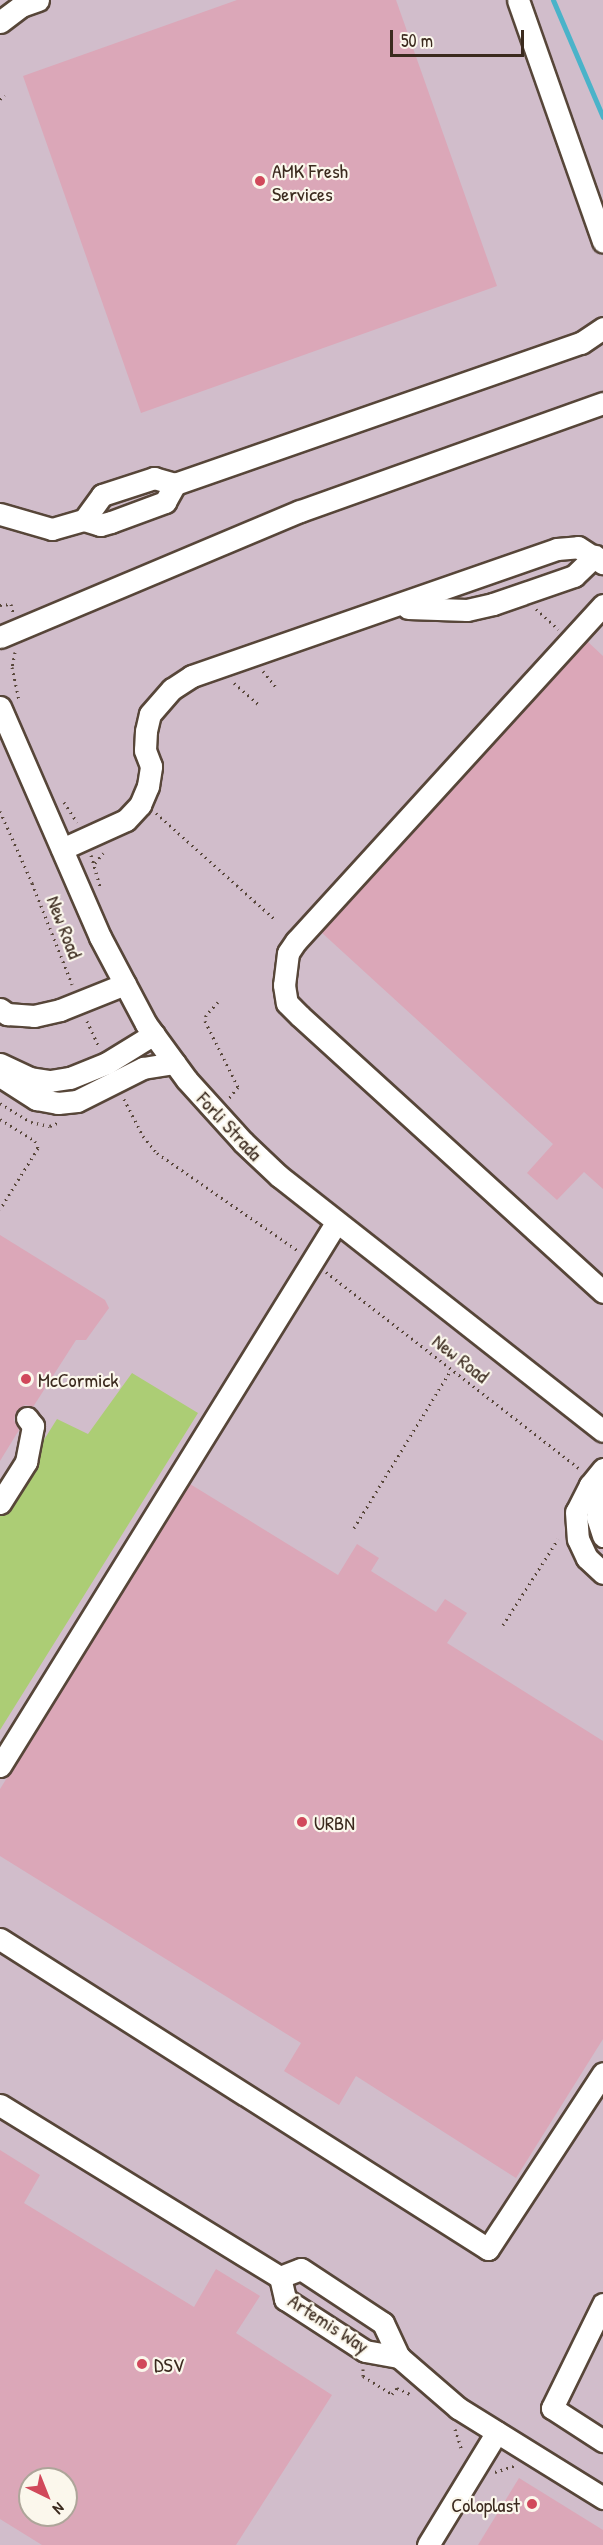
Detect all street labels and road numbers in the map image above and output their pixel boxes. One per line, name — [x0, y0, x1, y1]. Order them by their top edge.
street label: New Road — [42, 892, 88, 962]
street label: Forli Strada — [192, 1087, 268, 1165]
street label: New Road — [428, 1328, 494, 1388]
street label: Artemis Way — [284, 2288, 374, 2358]

